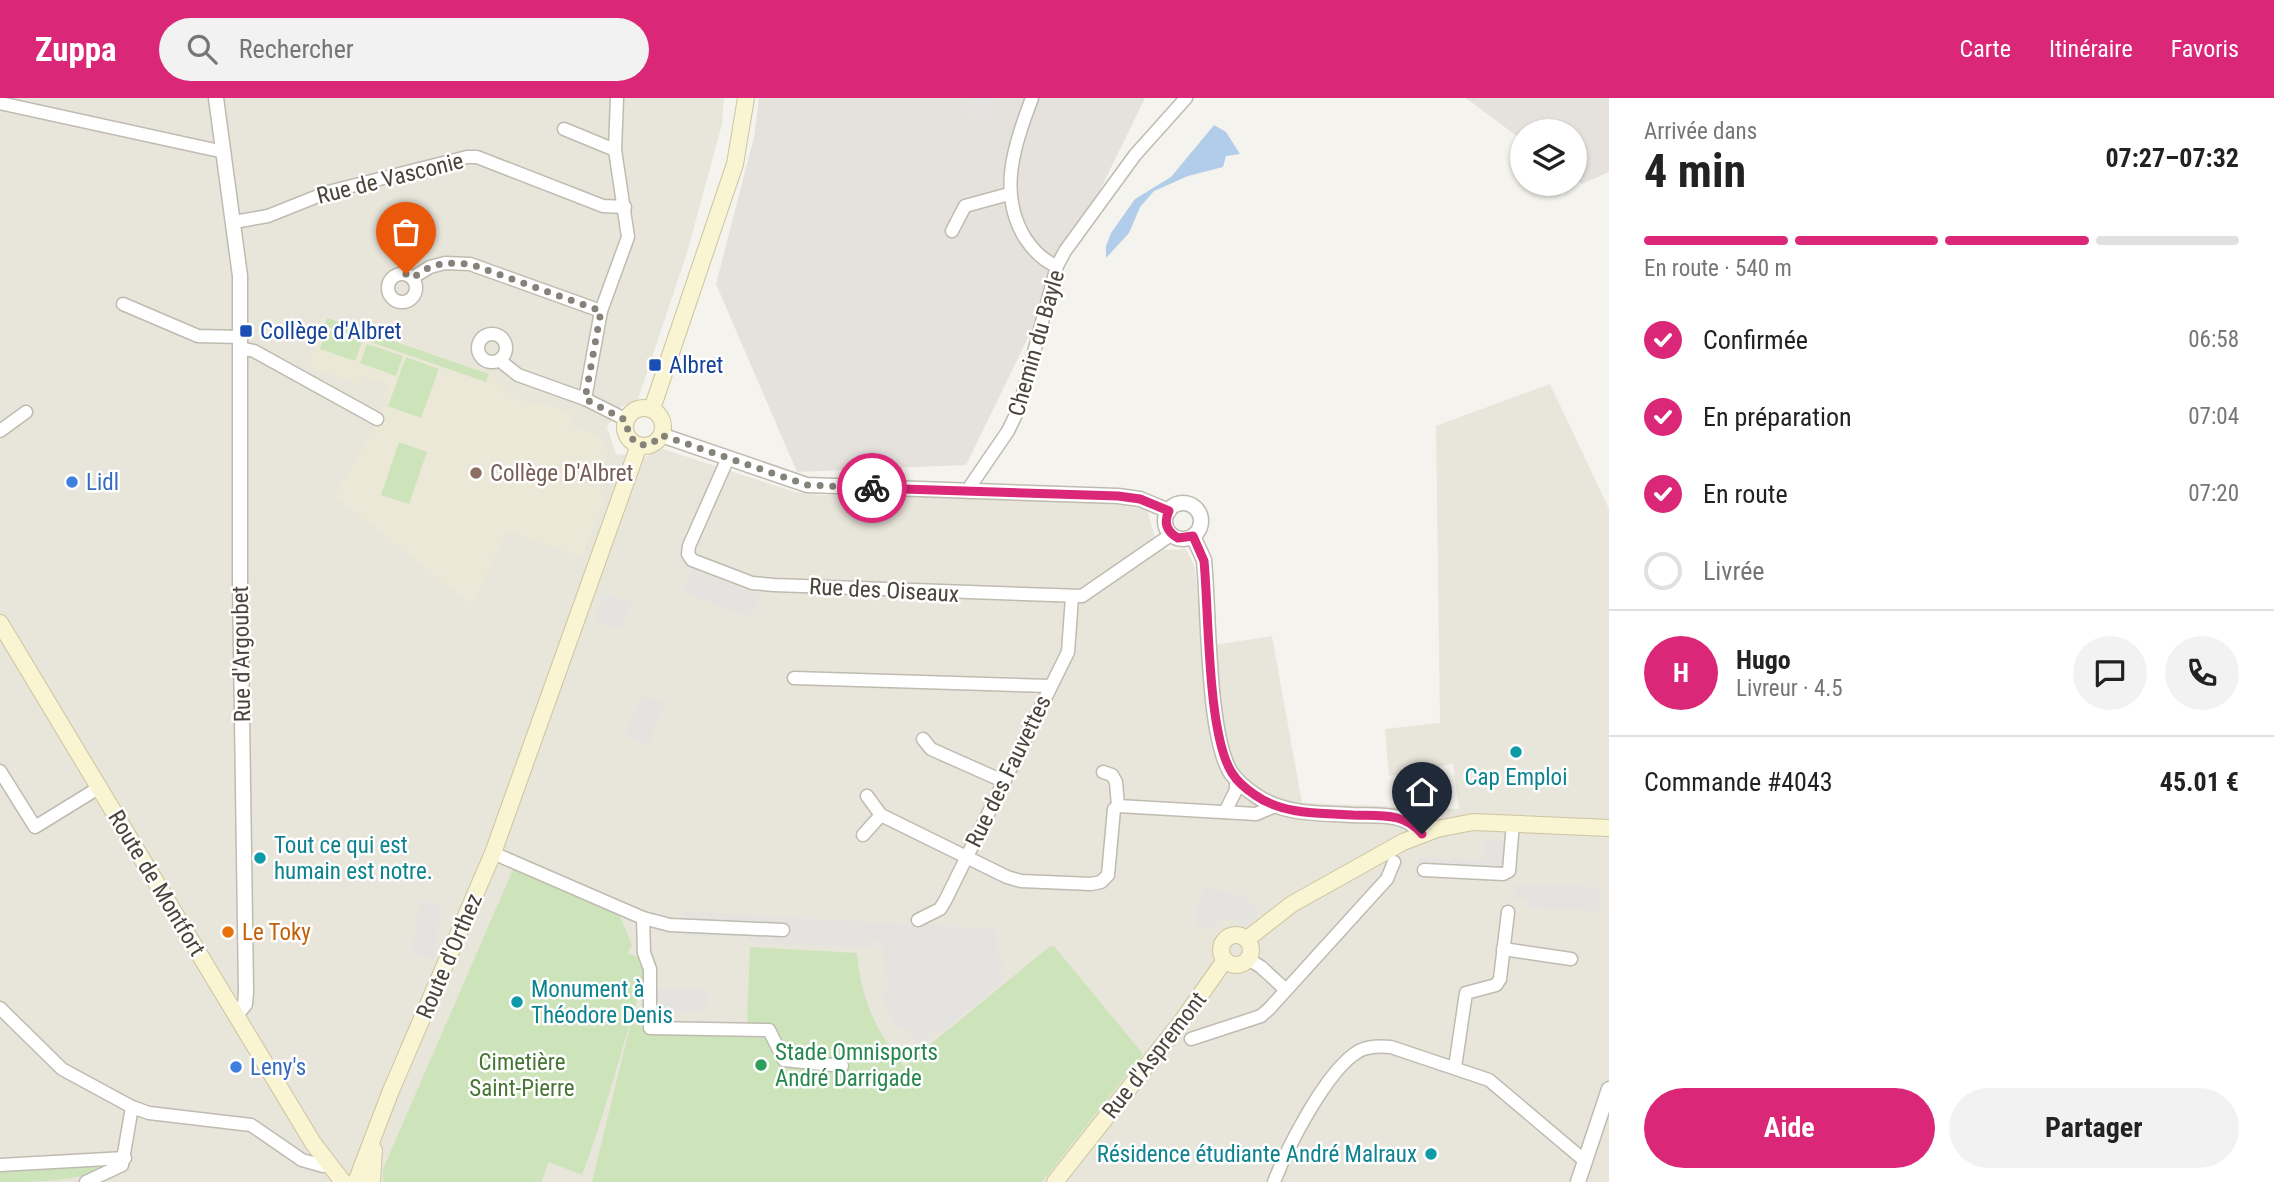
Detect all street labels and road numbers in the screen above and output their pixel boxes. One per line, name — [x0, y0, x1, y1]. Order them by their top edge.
street label: Rue de Vasconie — [314, 147, 466, 210]
street label: Chemin du Bayle — [1003, 267, 1070, 419]
street label: Rue des Oiseaux — [808, 573, 960, 608]
street label: Rue d'Argoubet — [227, 586, 256, 722]
street label: Rue des Fauvettes — [960, 691, 1057, 852]
street label: Route de Montfort — [102, 805, 211, 961]
street label: Route d'Orthez — [411, 890, 488, 1023]
street label: Rue d'Aspremont — [1097, 987, 1212, 1124]

